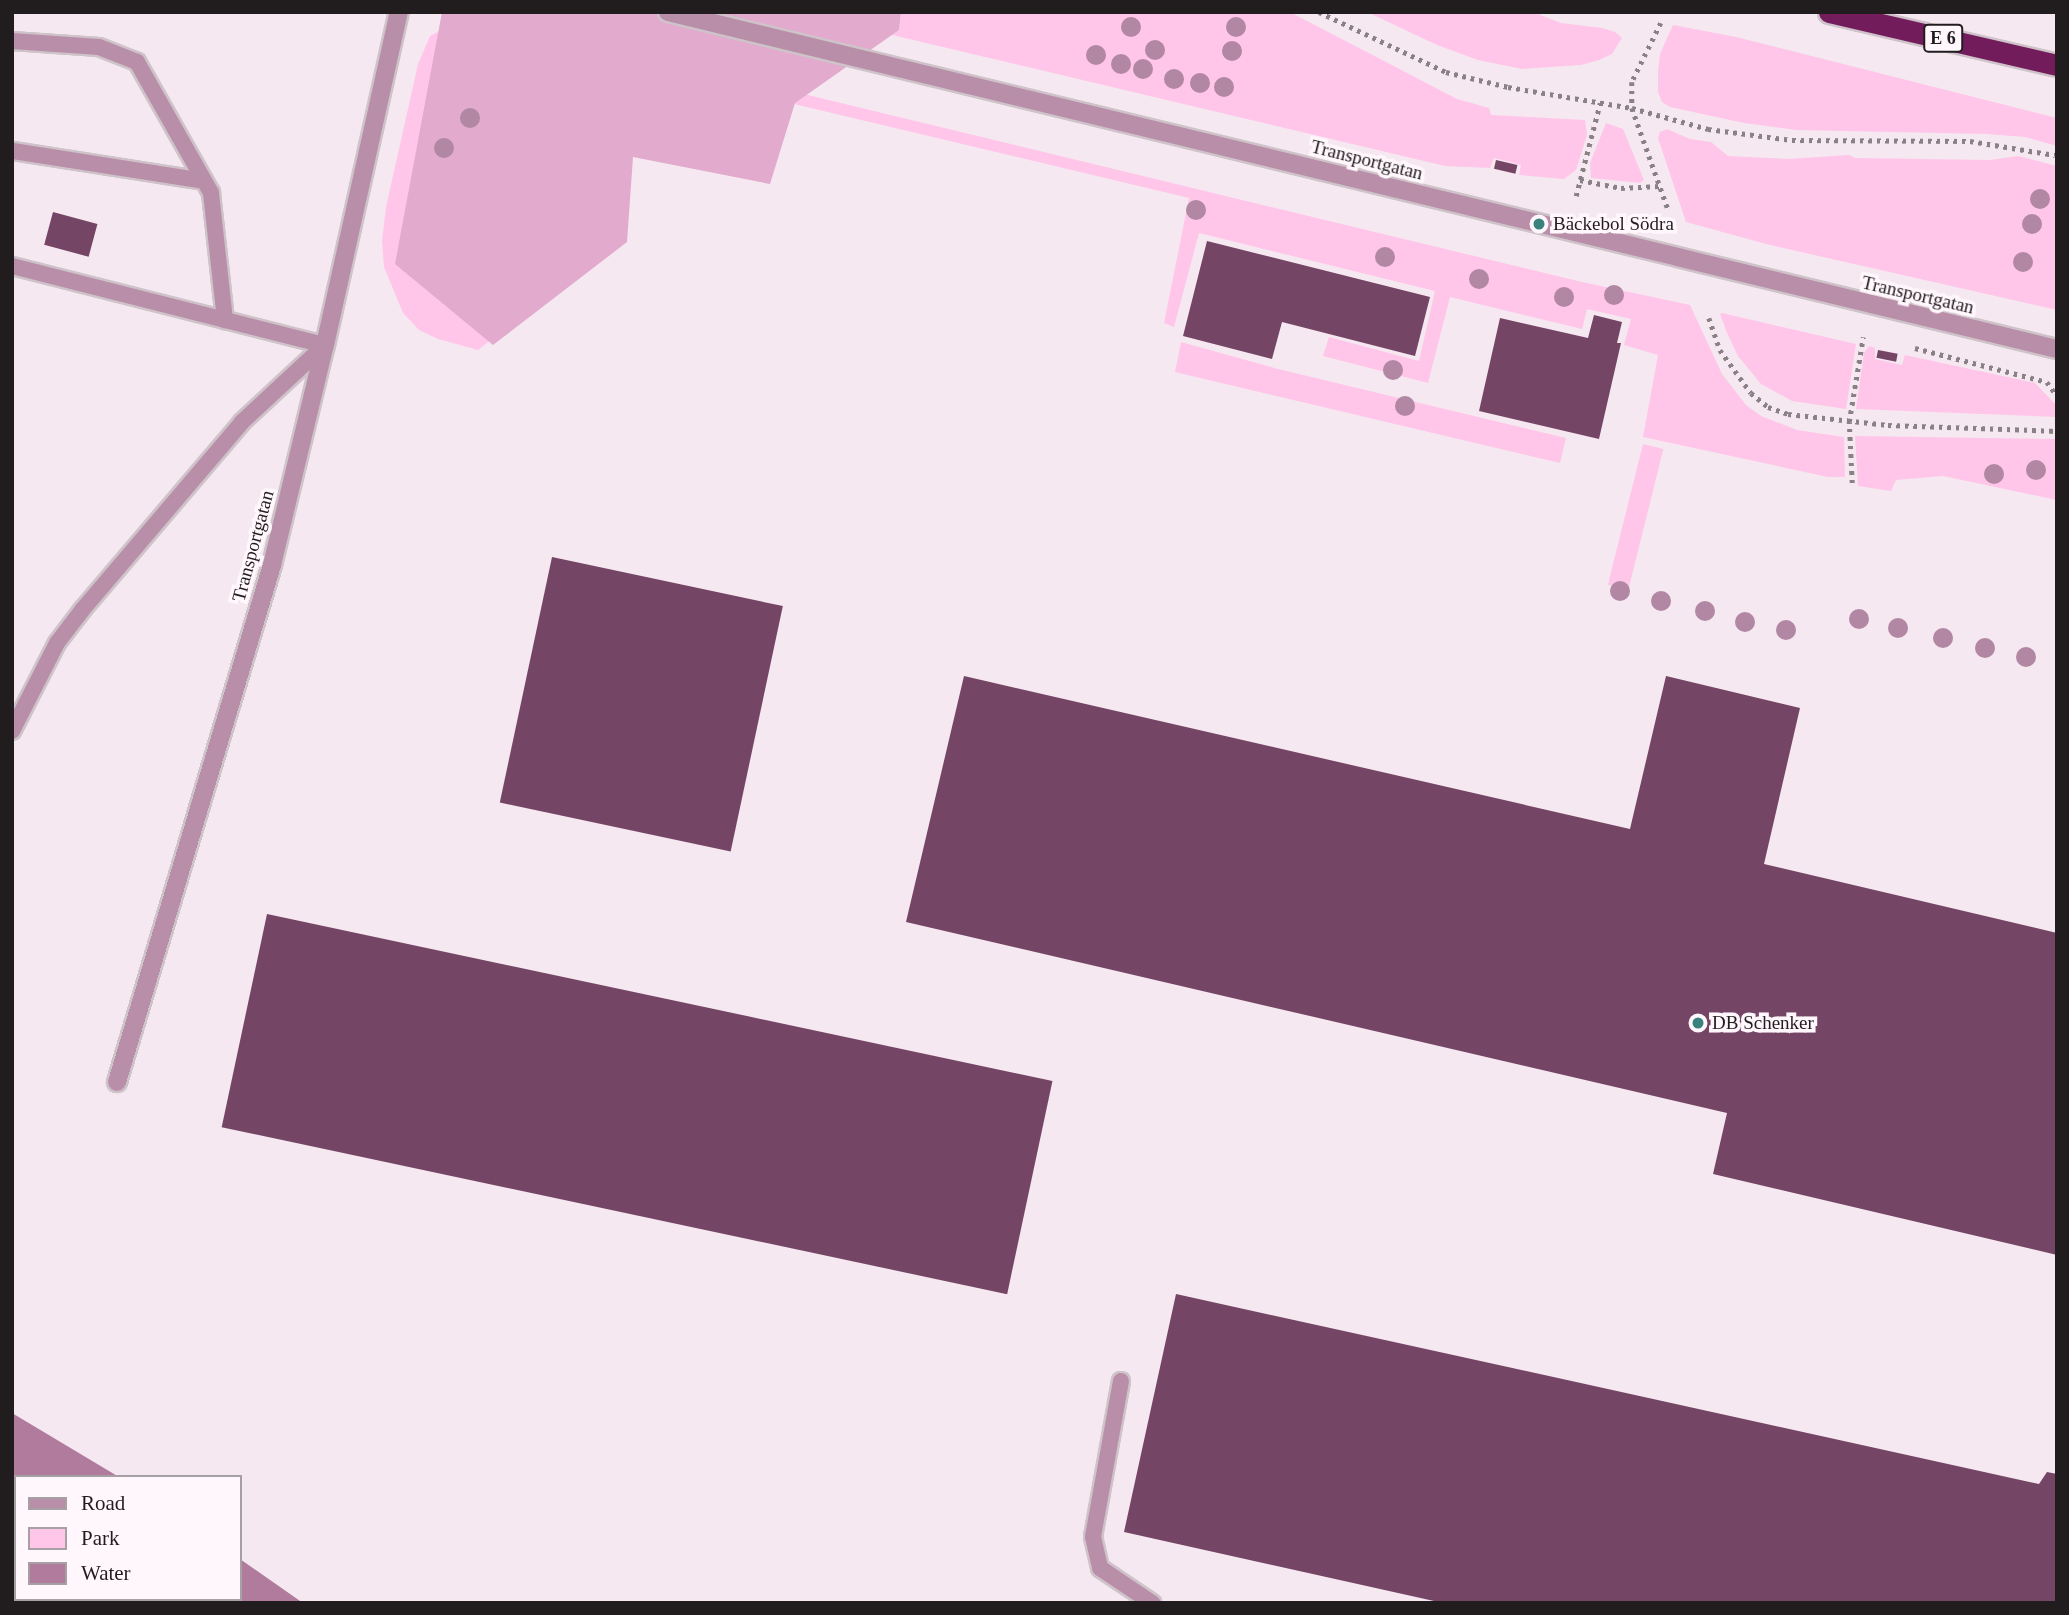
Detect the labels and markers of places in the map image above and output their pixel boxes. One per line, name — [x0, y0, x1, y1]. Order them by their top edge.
place label: Bäckebol Södra — [1553, 213, 1674, 235]
marker: Bäckebol Södra — [1531, 216, 1547, 232]
place label: DB Schenker — [1712, 1012, 1814, 1034]
marker: DB Schenker — [1690, 1015, 1706, 1031]

